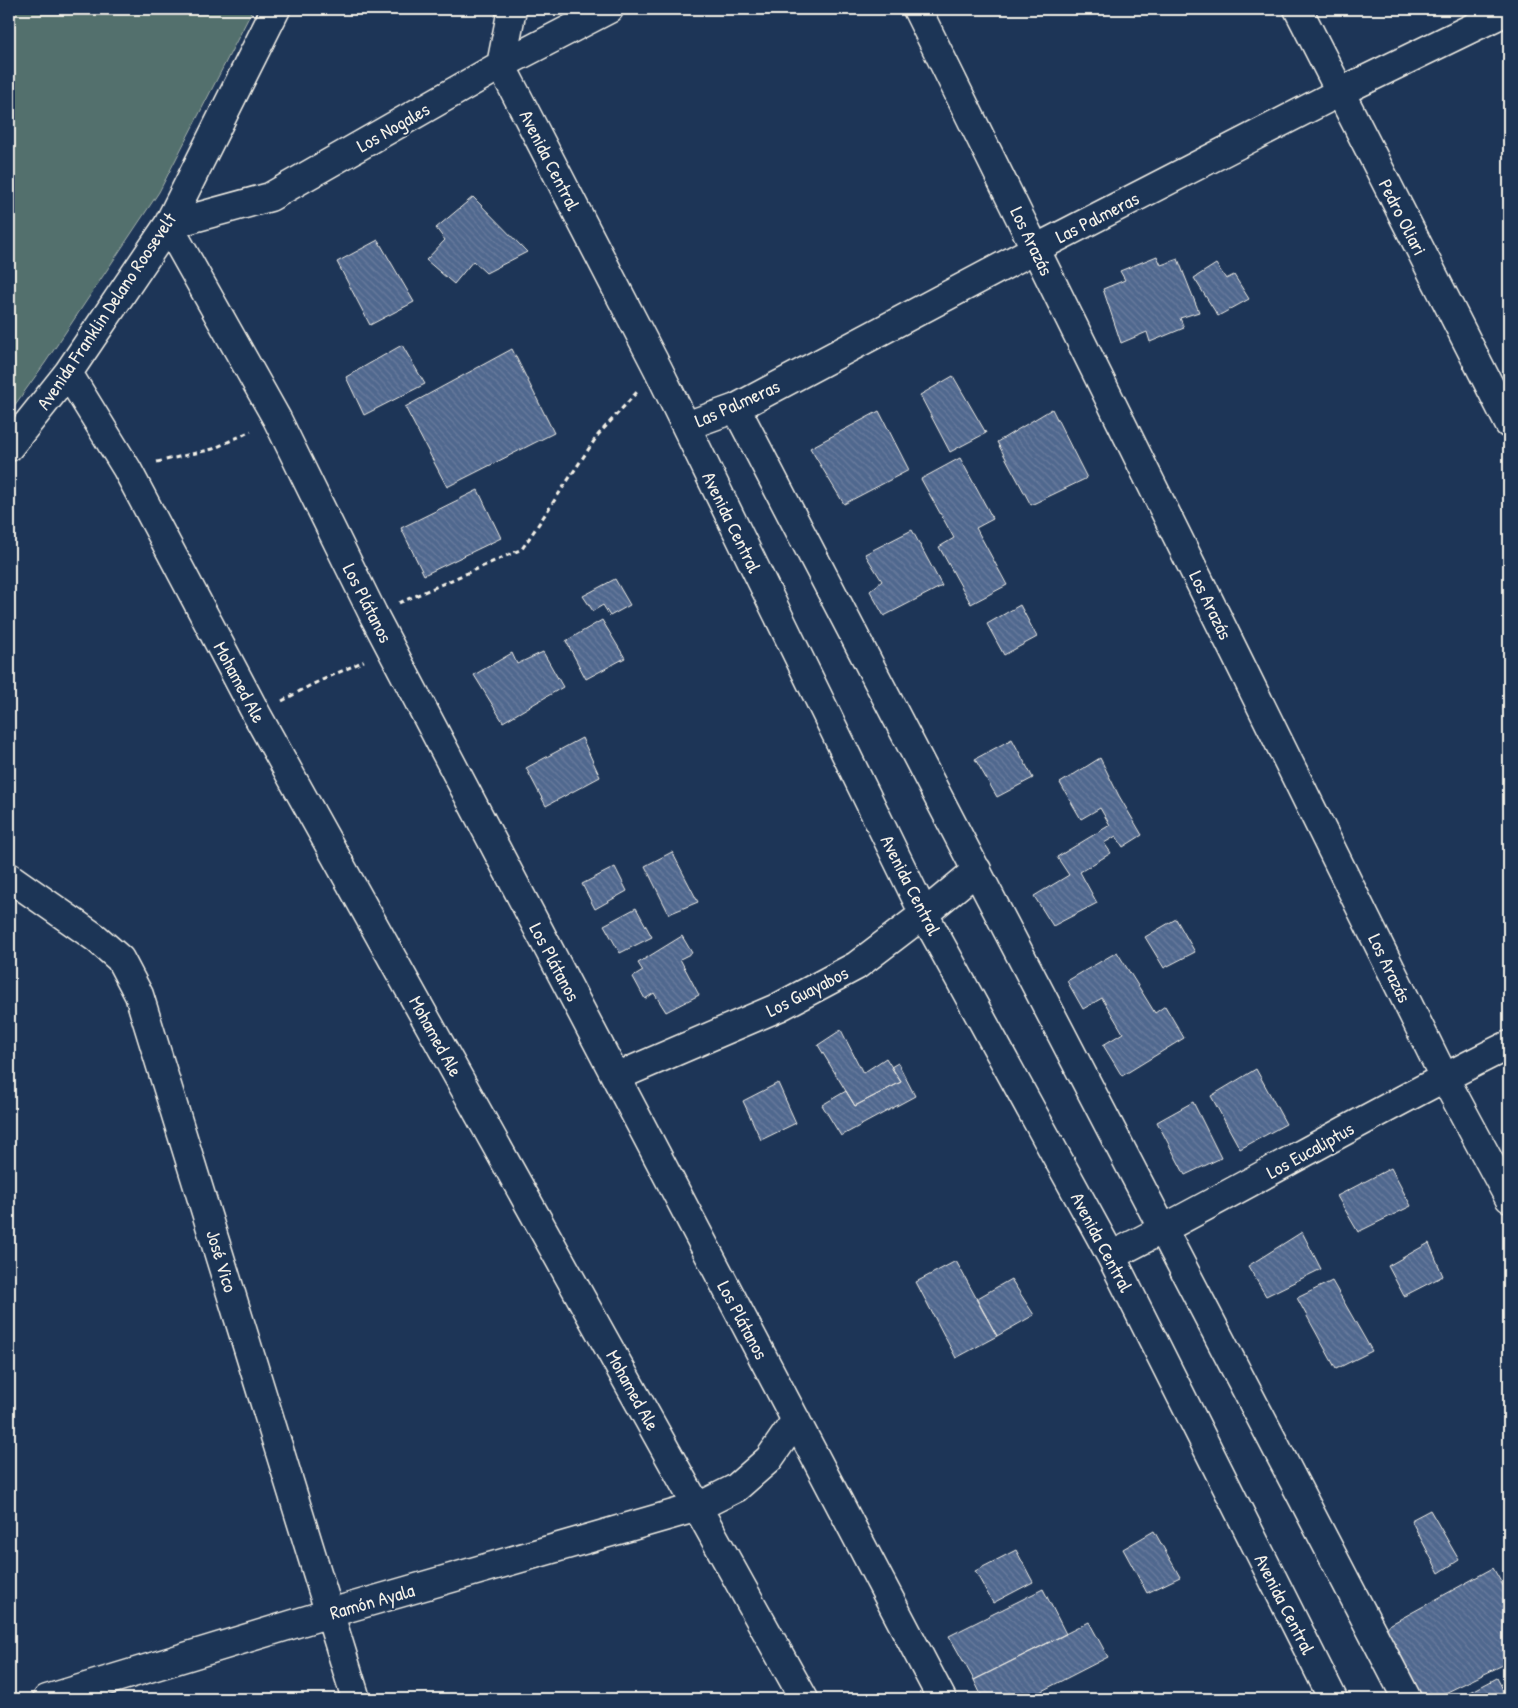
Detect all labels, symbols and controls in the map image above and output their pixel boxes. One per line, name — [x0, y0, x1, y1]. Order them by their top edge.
street label: Los Nogales — [352, 96, 434, 158]
street label: Avenida Central — [514, 105, 587, 215]
street label: Pedro Oliari — [1373, 174, 1433, 260]
street label: Las Palmeras — [1051, 185, 1143, 249]
street label: Los Arazás — [1004, 202, 1060, 280]
street label: Avenida Franklin Delano Roosevelt — [30, 207, 182, 415]
street label: Las Palmeras — [690, 373, 784, 433]
street label: Avenida Central — [696, 467, 768, 578]
street label: Los Plátanos — [337, 559, 399, 647]
street label: Los Arazás — [1183, 566, 1239, 644]
street label: Mohamed Ale — [208, 637, 272, 728]
street label: Avenida Central — [875, 830, 948, 940]
street label: Los Plátanos — [523, 918, 587, 1006]
street label: Los Arazás — [1362, 929, 1418, 1007]
street label: Los Guayabos — [762, 959, 852, 1023]
street label: Mohamed Ale — [403, 991, 469, 1081]
street label: Los Eucaliptus — [1262, 1115, 1358, 1185]
street label: Avenida Central — [1065, 1188, 1140, 1297]
street label: José Vico — [200, 1227, 244, 1296]
street label: Los Plátanos — [711, 1276, 775, 1364]
street label: Mohamed Ale — [600, 1345, 666, 1435]
street label: Avenida Central — [1249, 1549, 1322, 1659]
street label: Ramón Ayala — [327, 1576, 418, 1625]

